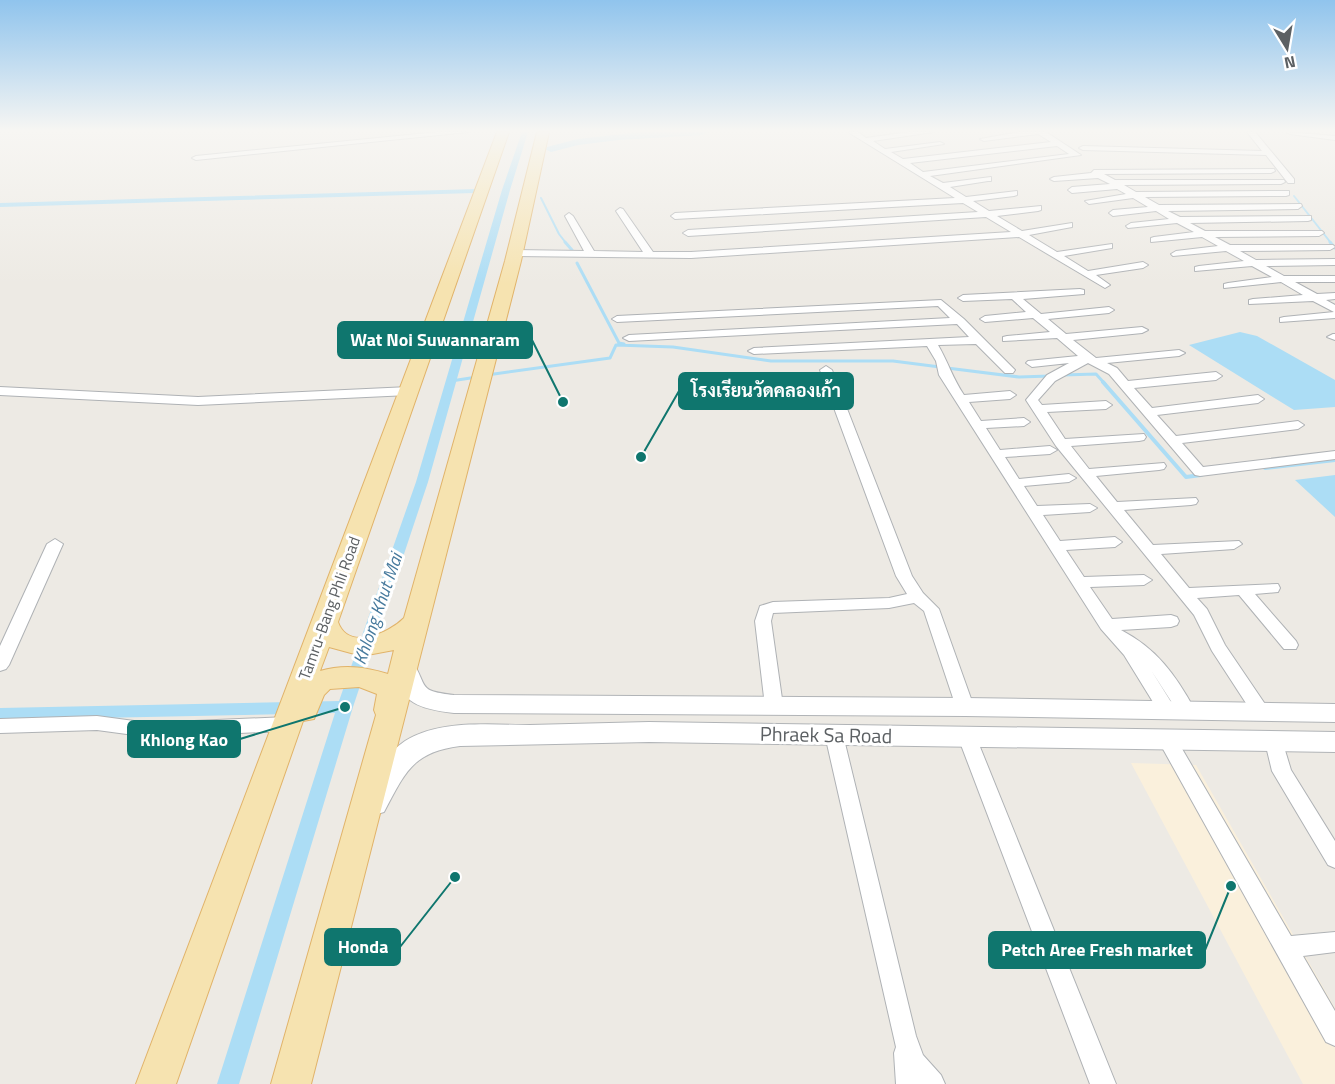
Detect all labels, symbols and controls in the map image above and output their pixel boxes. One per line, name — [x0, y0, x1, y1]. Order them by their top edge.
north arrow — [1257, 18, 1317, 78]
text: N — [1282, 50, 1298, 76]
callout: Wat Noi Suwannaram — [338, 322, 532, 358]
text: Wat Noi Suwannaram — [350, 326, 520, 353]
callout: โรงเรียนวัดคลองเก้า — [679, 373, 853, 409]
text: โรงเรียนวัดคลองเก้า — [690, 377, 841, 404]
street label: Tamru-Bang Phli Road — [292, 533, 366, 683]
water label: Khlong Khut Mai — [346, 547, 410, 668]
street label: Phraek Sa Road — [760, 718, 892, 751]
callout: Khlong Kao — [128, 721, 240, 757]
text: Khlong Kao — [140, 726, 228, 753]
callout: Honda — [325, 929, 400, 965]
callout: Petch Aree Fresh market — [989, 932, 1205, 968]
text: Honda — [338, 933, 388, 960]
text: Petch Aree Fresh market — [1001, 936, 1193, 963]

